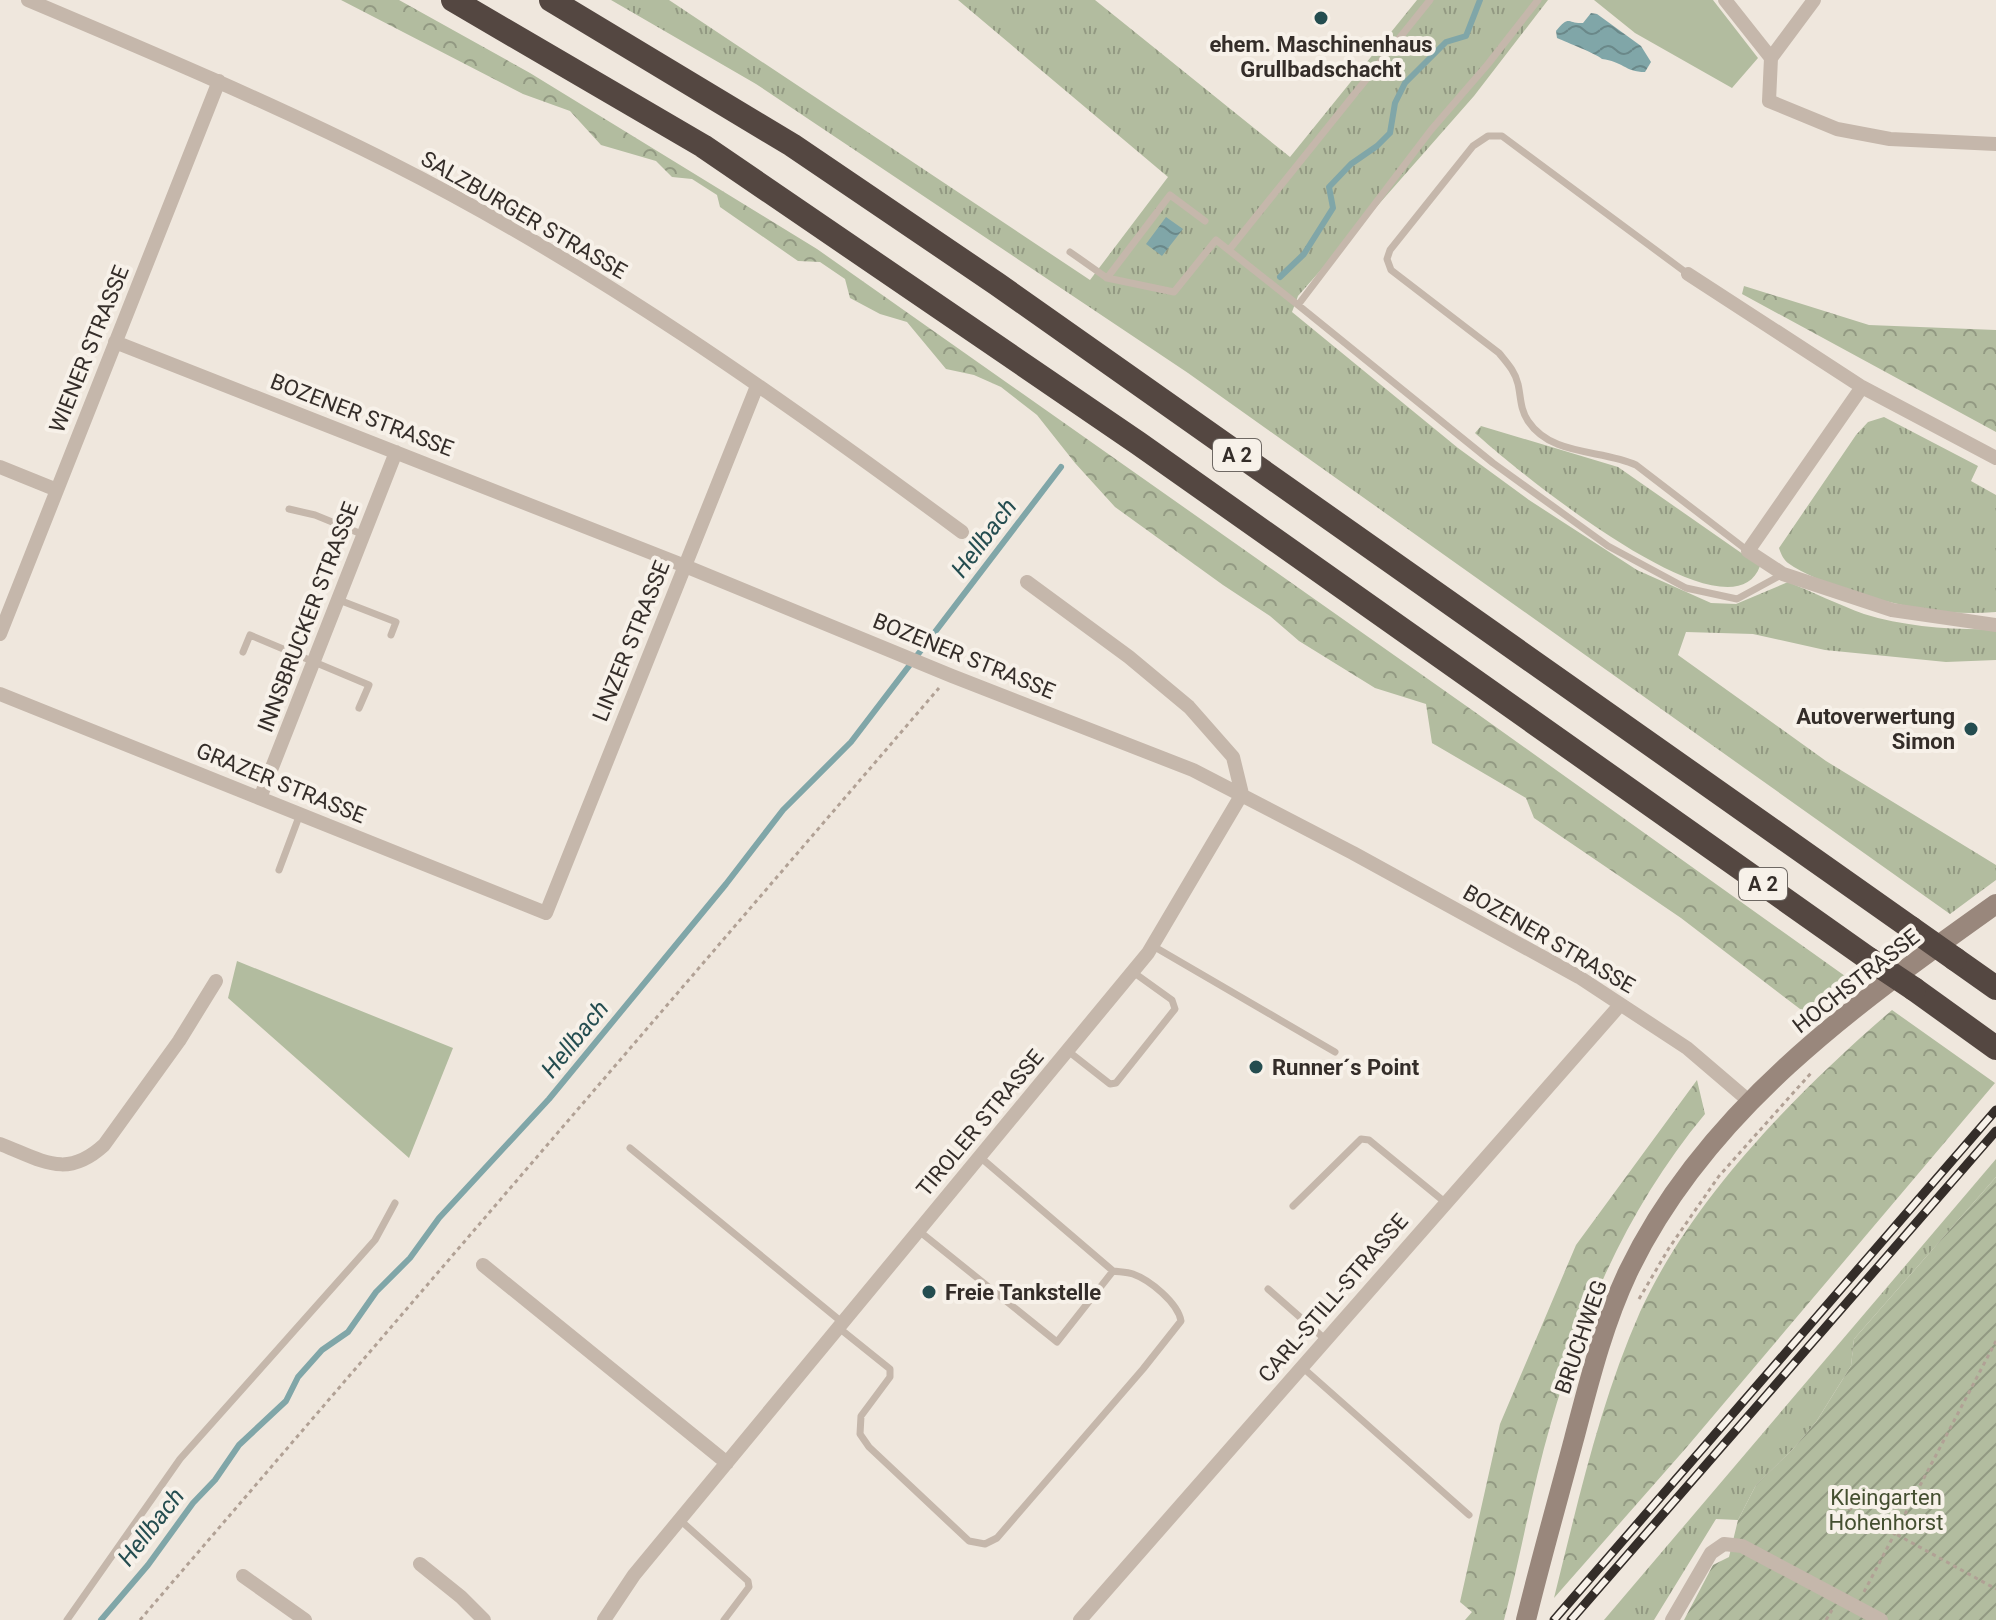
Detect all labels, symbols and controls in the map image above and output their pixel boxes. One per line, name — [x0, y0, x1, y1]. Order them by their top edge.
marker: ehem. Maschinenhaus Grullbadschacht — [1312, 9, 1330, 27]
place label: ehem. Maschinenhaus Grullbadschacht — [1209, 32, 1433, 82]
street label: SALZBURGER STRASSE — [417, 146, 631, 284]
street label: WIENER STRASSE — [44, 262, 134, 436]
street label: BOZENER STRASSE — [267, 369, 457, 461]
road number: A 2 — [1213, 439, 1261, 471]
water label: Hellbach — [945, 493, 1023, 583]
street label: INNSBRUCKER STRASSE — [253, 498, 363, 736]
street label: LINZER STRASSE — [587, 557, 675, 725]
street label: BOZENER STRASSE — [869, 608, 1059, 704]
place label: Autoverwertung Simon — [1796, 704, 1955, 754]
marker: Autoverwertung Simon — [1962, 720, 1980, 738]
street label: GRAZER STRASSE — [193, 738, 369, 828]
road number: A 2 — [1739, 868, 1787, 900]
street label: BOZENER STRASSE — [1459, 880, 1639, 998]
street label: HOCHSTRASSE — [1788, 924, 1924, 1038]
water label: Hellbach — [535, 995, 615, 1083]
street label: TIROLER STRASSE — [911, 1045, 1049, 1201]
place label: Runner´s Point — [1272, 1055, 1420, 1080]
marker: Runner´s Point — [1247, 1058, 1265, 1076]
street label: CARL-STILL-STRASSE — [1253, 1209, 1413, 1387]
street label: BRUCHWEG — [1550, 1277, 1612, 1397]
place label: Freie Tankstelle — [945, 1280, 1101, 1305]
marker: Freie Tankstelle — [920, 1283, 938, 1301]
water label: Hellbach — [112, 1483, 190, 1571]
park label: Kleingarten Hohenhorst — [1829, 1485, 1943, 1535]

